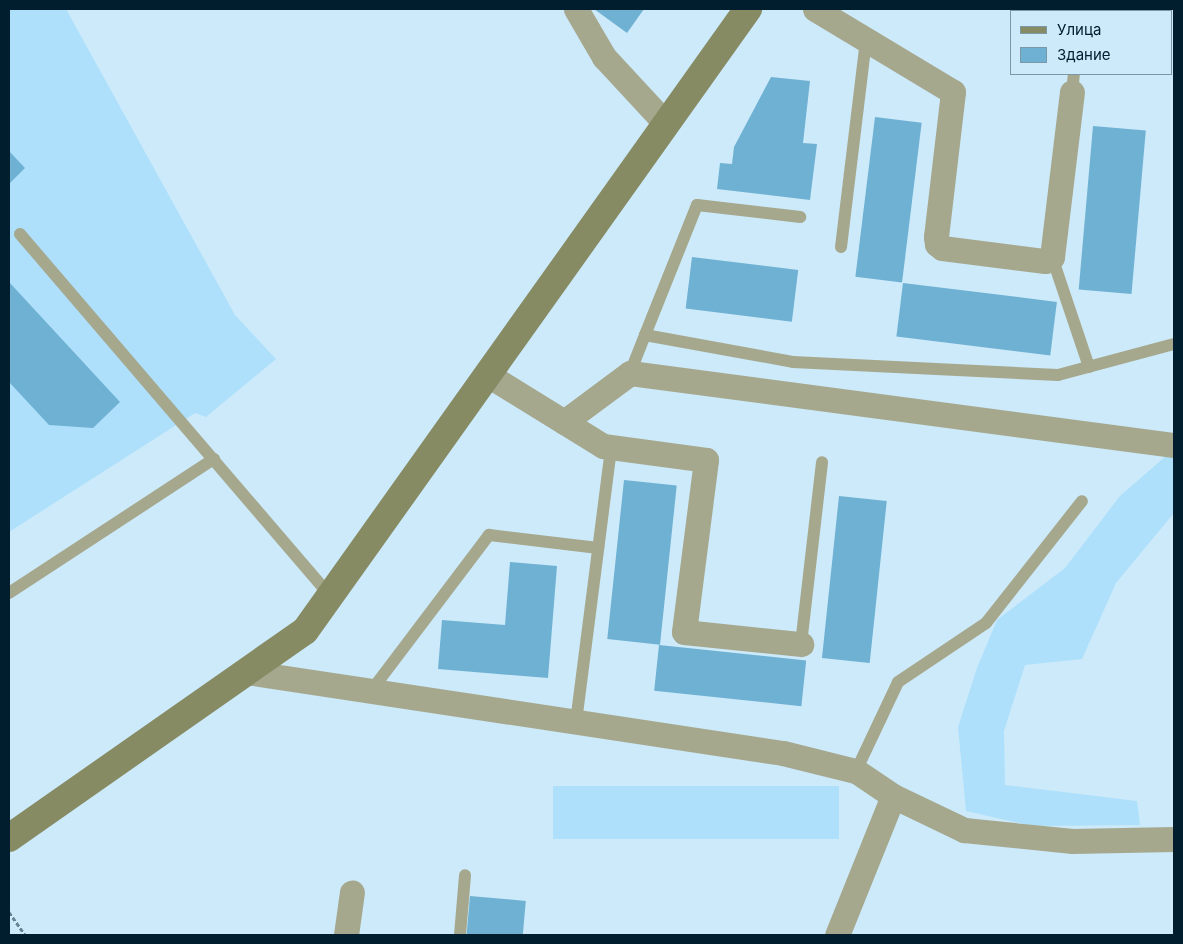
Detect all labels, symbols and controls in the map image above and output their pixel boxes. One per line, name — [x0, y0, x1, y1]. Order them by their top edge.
legend — [1010, 10, 1173, 75]
text: Улица — [1057, 20, 1101, 39]
text: Здание — [1057, 45, 1111, 64]

